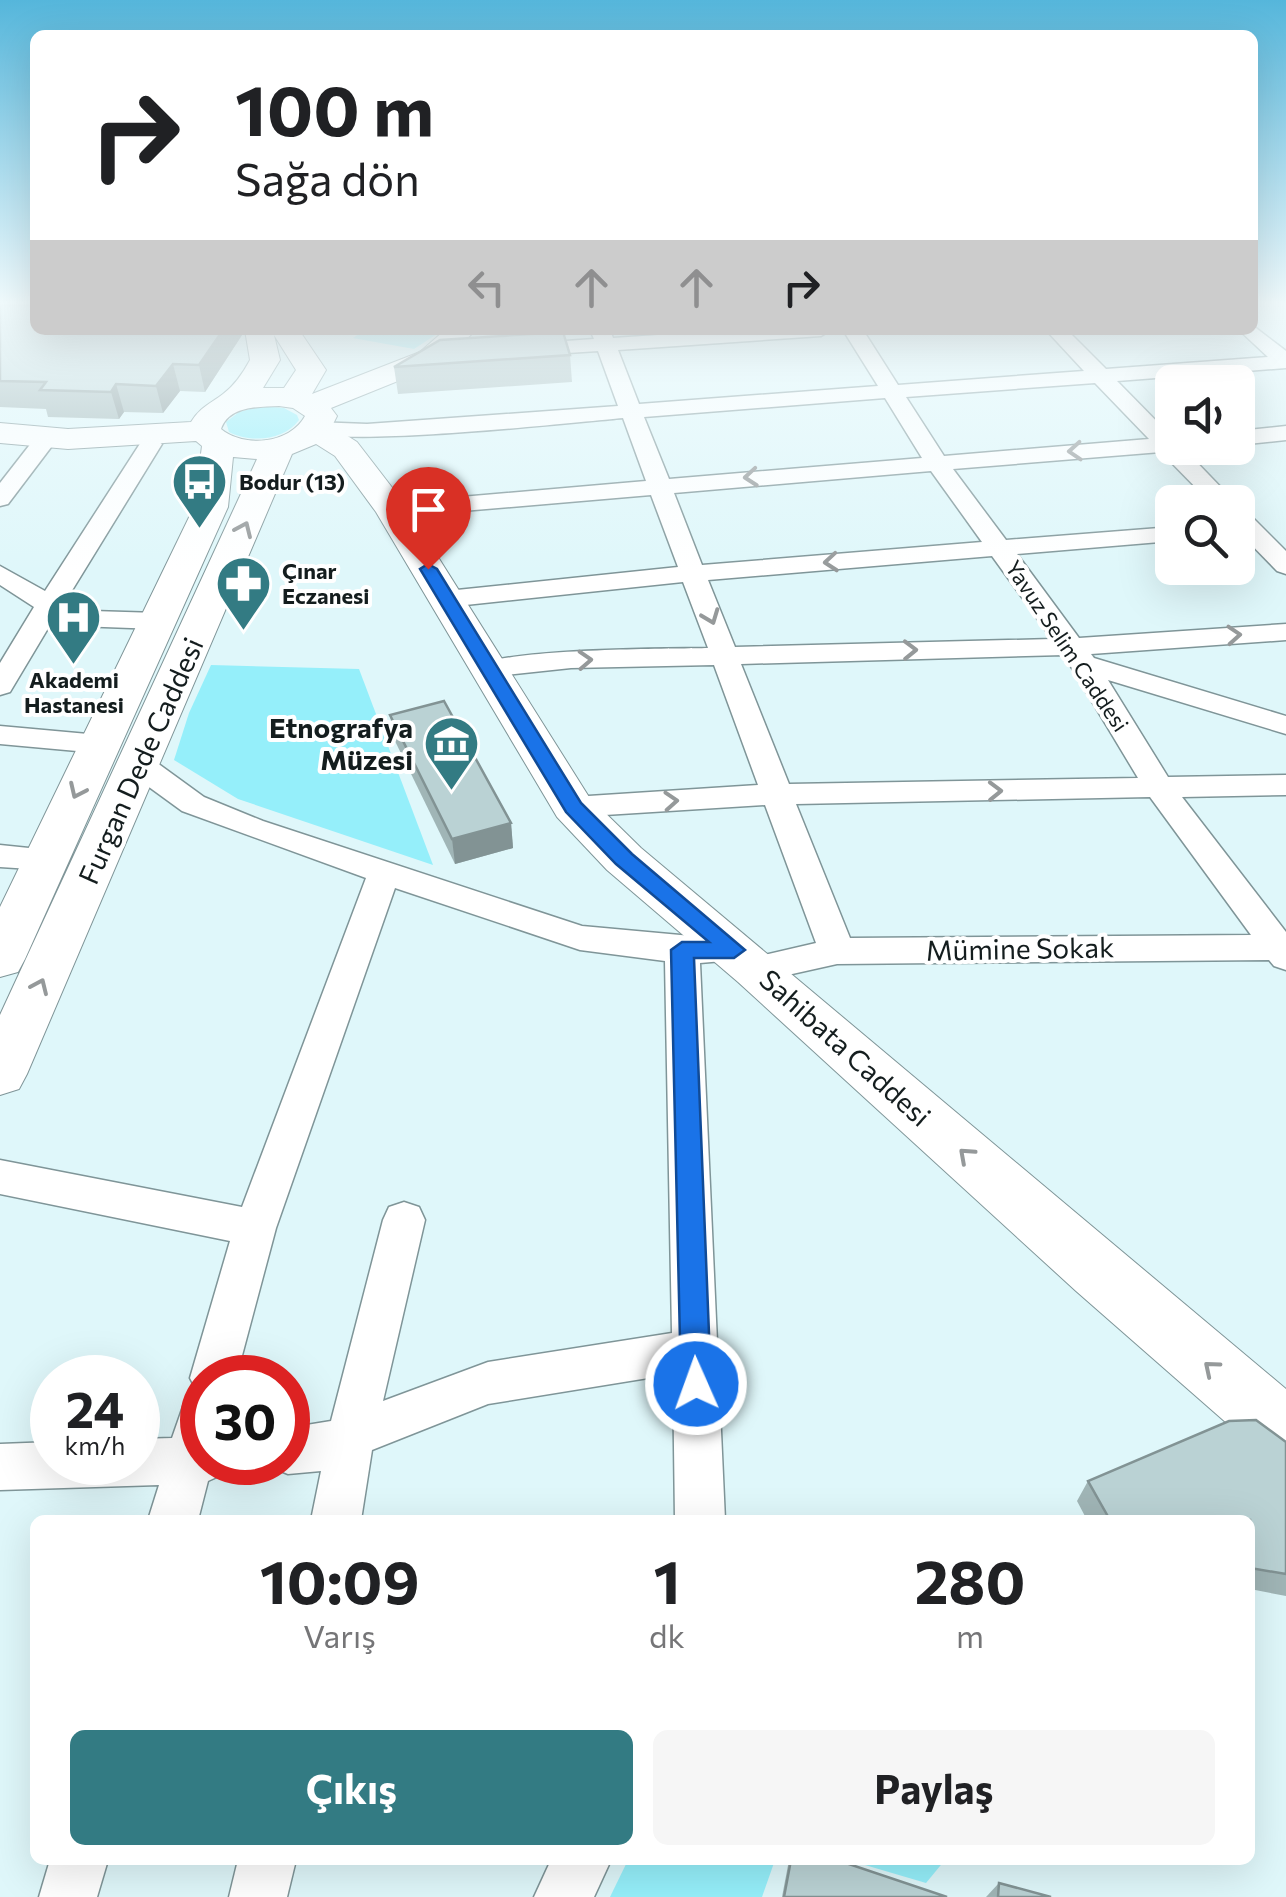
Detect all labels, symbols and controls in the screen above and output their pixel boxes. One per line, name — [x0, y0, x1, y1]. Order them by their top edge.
text: 100 m — [235, 65, 434, 150]
icon: right — [70, 70, 200, 200]
text: Sağa dön — [235, 150, 420, 205]
icon: left — [459, 260, 514, 315]
icon: ahead — [564, 260, 619, 315]
icon: ahead — [669, 260, 724, 315]
icon: right — [774, 260, 829, 315]
map controls — [1155, 365, 1255, 585]
button: sound — [1155, 365, 1255, 465]
one-way arrow — [1067, 440, 1083, 462]
bus stop icon: Bodur (13) — [170, 452, 230, 531]
one-way arrow — [743, 466, 759, 488]
pin — [386, 467, 471, 570]
place label: Bodur (13) — [239, 468, 345, 495]
icon: arrive — [401, 482, 456, 537]
button: search — [1155, 485, 1255, 585]
one-way arrow — [232, 521, 252, 539]
one-way arrow — [823, 551, 839, 573]
pharmacy icon: Çınar Eczanesi — [213, 554, 273, 633]
street label: Yavuz Selim Caddesi — [1000, 555, 1135, 736]
place label: Çınar Eczanesi — [282, 557, 369, 609]
hospital icon: Akademi Hastanesi — [44, 587, 104, 666]
one-way arrow — [699, 607, 719, 625]
one-way arrow — [1227, 625, 1243, 647]
street label: Furgan Dede Caddesi — [70, 632, 210, 889]
one-way arrow — [902, 640, 918, 661]
one-way arrow — [578, 650, 594, 671]
place label: Akademi Hastanesi — [24, 666, 124, 718]
place label: Etnografya Müzesi — [269, 710, 413, 776]
museum icon: Etnografya Müzesi — [422, 714, 482, 793]
one-way arrow — [988, 780, 1004, 802]
one-way arrow — [70, 781, 90, 799]
one-way arrow — [663, 791, 679, 812]
street label: Mümine Sokak — [926, 929, 1114, 967]
street label: Sahibata Caddesi — [753, 962, 938, 1133]
one-way arrow — [28, 978, 48, 996]
one-way arrow — [959, 1149, 978, 1167]
position arrow — [644, 1332, 748, 1436]
speed limit sign: 30 — [180, 1355, 310, 1485]
one-way arrow — [1205, 1362, 1223, 1380]
text: 24 — [66, 1377, 124, 1438]
text: km/h — [65, 1430, 125, 1460]
text: 10:09 — [260, 1543, 419, 1616]
text: 1 — [653, 1543, 681, 1616]
text: 280 — [915, 1543, 1025, 1616]
text: Varış — [303, 1615, 376, 1655]
text: dk — [649, 1615, 685, 1655]
text: m — [956, 1615, 984, 1655]
button: Çıkış — [70, 1730, 633, 1845]
button: Paylaş — [653, 1730, 1215, 1845]

